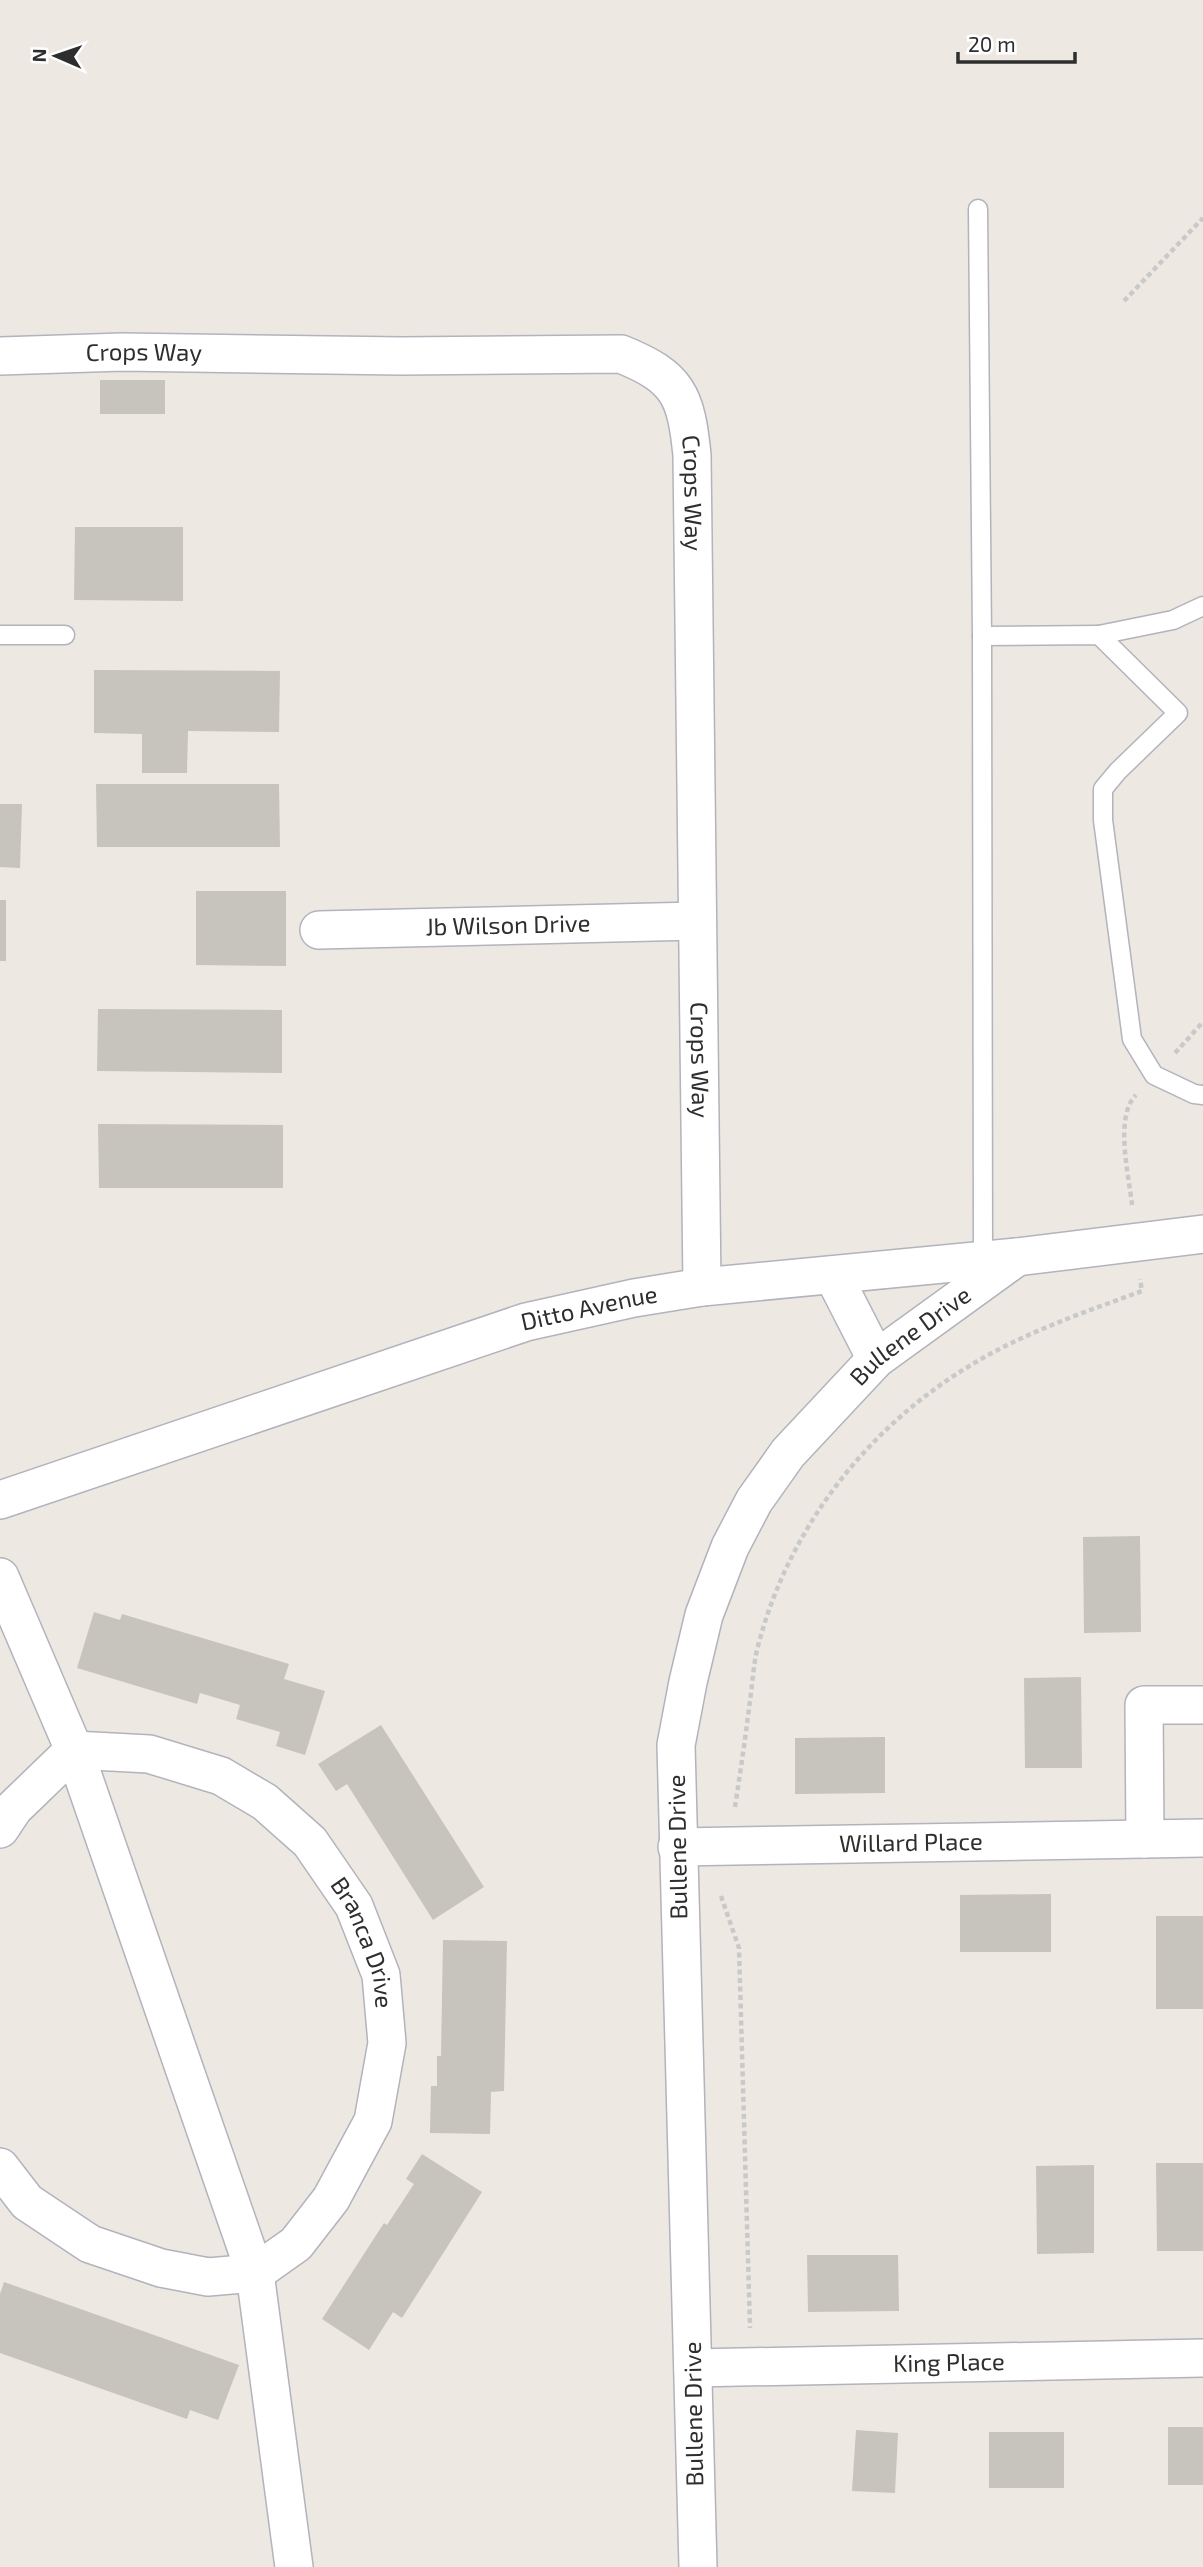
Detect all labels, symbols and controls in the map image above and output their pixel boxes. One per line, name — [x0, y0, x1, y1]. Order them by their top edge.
north arrow — [21, 21, 91, 91]
scale bar — [958, 21, 1075, 65]
text: 20 m — [968, 31, 1016, 56]
text: N — [27, 48, 50, 63]
street label: Crops Way — [85, 336, 203, 366]
street label: Crops Way — [677, 433, 709, 552]
street label: Jb Wilson Drive — [425, 908, 591, 940]
street label: Crops Way — [686, 1002, 716, 1119]
street label: Ditto Avenue — [518, 1278, 659, 1336]
street label: Bullene Drive — [843, 1279, 976, 1391]
street label: Bullene Drive — [661, 1774, 692, 1920]
street label: Willard Place — [839, 1826, 983, 1857]
street label: Branca Drive — [325, 1871, 400, 2009]
street label: Bullene Drive — [677, 2341, 708, 2487]
street label: King Place — [893, 2346, 1005, 2377]

